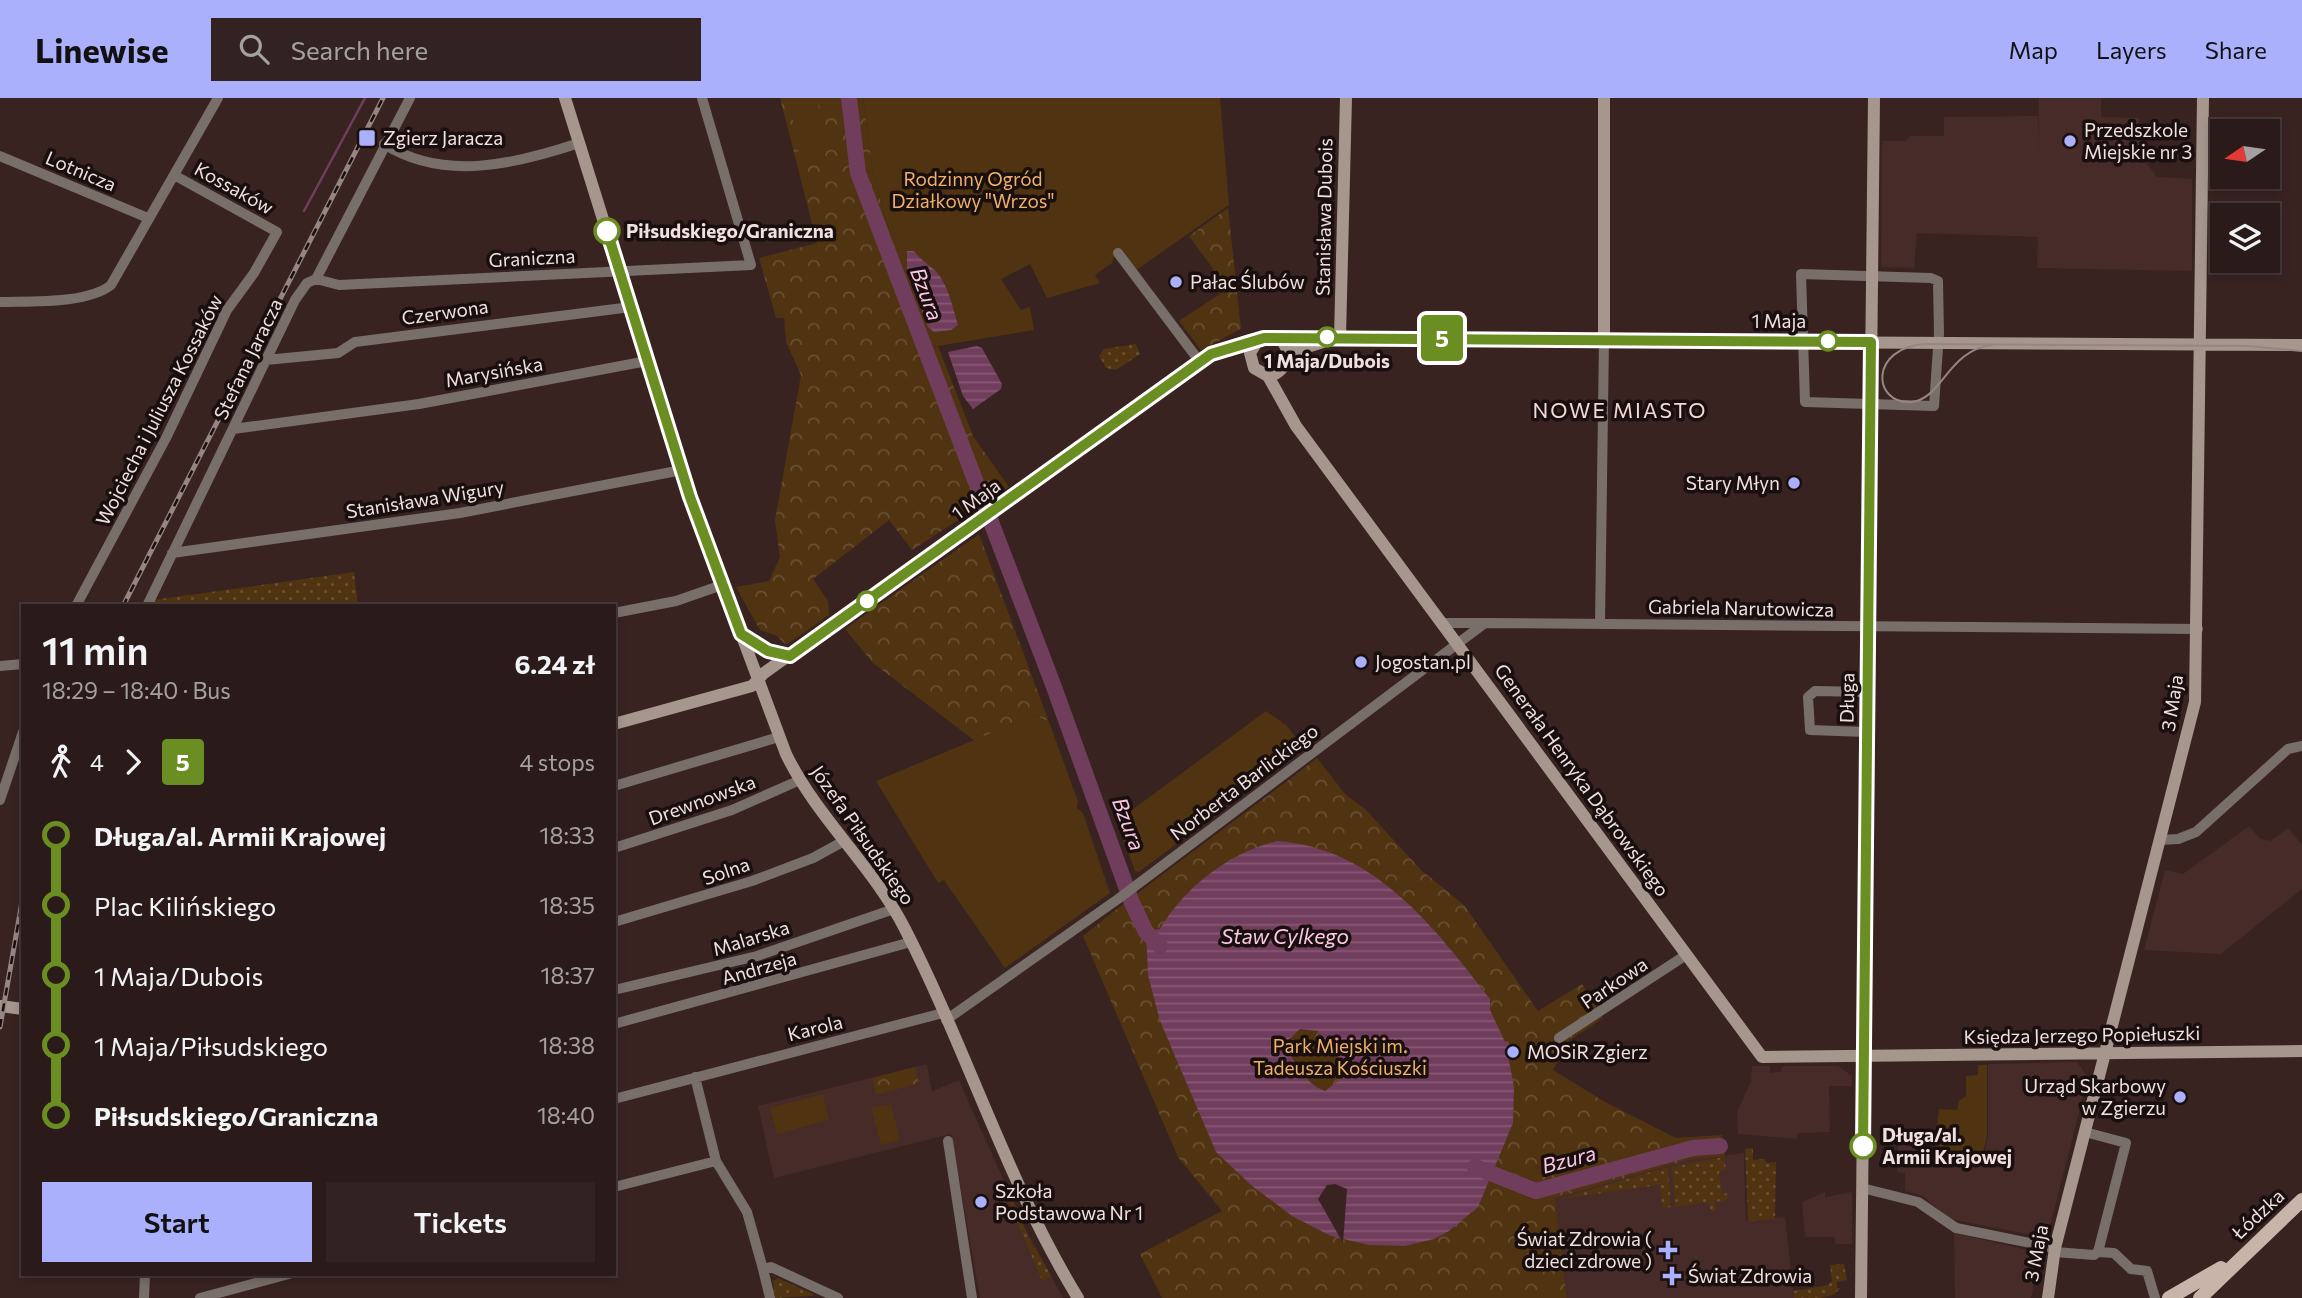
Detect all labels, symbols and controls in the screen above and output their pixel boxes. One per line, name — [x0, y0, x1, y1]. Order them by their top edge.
search box — [211, 18, 701, 81]
text: Linewise — [35, 29, 169, 70]
icon: search — [235, 30, 273, 68]
text: Search here — [291, 34, 428, 65]
text: Map — [2009, 35, 2058, 64]
text: Layers — [2096, 35, 2167, 64]
text: Share — [2205, 35, 2267, 64]
place label: Przedszkole Miejskie nr 3 — [2084, 118, 2192, 163]
north arrow — [2210, 119, 2280, 189]
map controls — [2210, 119, 2280, 273]
place label: Zgierz Jaracza — [383, 126, 503, 149]
marker: Zgierz Jaracza — [357, 128, 377, 148]
marker: Przedszkole Miejskie nr 3 — [2062, 133, 2078, 149]
street label: Stanisława Dubois — [1311, 138, 1336, 296]
street label: Lotnicza — [42, 145, 120, 196]
street label: Kossaków — [191, 157, 278, 219]
park label: Rodzinny Ogród Działkowy "Wrzos" — [892, 167, 1054, 212]
button: layers — [2210, 203, 2280, 273]
marker: Piłsudskiego/Graniczna — [594, 218, 620, 244]
place label: Piłsudskiego/Graniczna — [626, 219, 834, 242]
street label: Graniczna — [488, 244, 576, 271]
water label: Bzura — [906, 263, 949, 324]
place label: Pałac Ślubów — [1190, 269, 1305, 293]
marker: Pałac Ślubów — [1168, 274, 1184, 290]
street label: Wojciecha i Juliusza Kossaków — [90, 291, 227, 529]
street label: Czerwona — [400, 294, 490, 329]
street label: Stefana Jaracza — [208, 295, 287, 423]
street label: 1 Maja — [1752, 309, 1806, 332]
line badge: 5 — [1419, 315, 1465, 361]
text: 5 — [1435, 323, 1449, 352]
marker: 1 Maja/Dubois — [1317, 327, 1337, 347]
unlabelled marker — [1818, 331, 1838, 351]
place label: 1 Maja/Dubois — [1264, 349, 1390, 372]
street label: Marysińska — [443, 352, 544, 391]
district label: NOWE MIASTO — [1533, 397, 1707, 422]
place label: Stary Młyn — [1686, 471, 1780, 494]
street label: 1 Maja — [947, 473, 1005, 524]
street label: Stanisława Wigury — [344, 475, 506, 522]
marker: Stary Młyn — [1786, 475, 1802, 491]
unlabelled marker — [857, 591, 877, 611]
street label: Gabriela Narutowicza — [1648, 594, 1834, 621]
text: 11 min — [42, 626, 148, 673]
text: 6.24 zł — [514, 648, 595, 679]
place label: Jogostan.pl — [1375, 650, 1471, 673]
marker: Jogostan.pl — [1353, 654, 1369, 670]
street label: Generała Henryka Dąbrowskiego — [1490, 659, 1675, 900]
street label: Długa — [1835, 673, 1858, 723]
street label: 3 Maja — [2156, 673, 2187, 733]
text: 18:29 – 18:40 · Bus — [42, 676, 231, 704]
street label: Norberta Barlickiego — [1165, 719, 1322, 845]
icon: walk — [42, 743, 80, 781]
icon: forward — [114, 743, 152, 781]
text: 5 — [176, 747, 190, 776]
text: 4 — [90, 748, 104, 776]
text: 4 stops — [520, 748, 595, 776]
street label: Józefa Piłsudskiego — [807, 760, 920, 909]
street label: Drewnowska — [645, 770, 758, 830]
water label: Bzura — [1108, 793, 1151, 854]
text: Długa/al. Armii Krajowej — [94, 820, 386, 851]
text: 18:33 — [540, 821, 595, 849]
street label: Solna — [699, 852, 752, 889]
text: Plac Kilińskiego — [94, 890, 276, 921]
text: 18:35 — [539, 891, 595, 919]
street label: Malarska — [710, 915, 792, 960]
water label: Staw Cylkego — [1221, 923, 1349, 948]
street label: Andrzeja — [719, 946, 799, 989]
street label: Parkowa — [1576, 952, 1651, 1013]
text: 1 Maja/Dubois — [94, 960, 263, 991]
text: 18:37 — [541, 961, 595, 989]
street label: Karola — [785, 1010, 845, 1045]
street label: Księdza Jerzego Popiełuszki — [1963, 1021, 2201, 1048]
text: 1 Maja/Piłsudskiego — [94, 1030, 328, 1061]
text: 18:38 — [539, 1031, 595, 1059]
park label: Park Miejski im. Tadeusza Kościuszki — [1253, 1034, 1427, 1079]
place label: MOSiR Zgierz — [1527, 1040, 1648, 1063]
marker: MOSiR Zgierz — [1505, 1044, 1521, 1060]
place label: Urząd Skarbowy w Zgierzu — [2024, 1074, 2166, 1119]
marker: Urząd Skarbowy w Zgierzu — [2172, 1089, 2188, 1105]
text: Piłsudskiego/Graniczna — [94, 1100, 378, 1131]
text: 18:40 — [537, 1101, 595, 1129]
place label: Długa/al. Armii Krajowej — [1882, 1123, 2012, 1168]
marker: Długa/al. Armii Krajowej — [1850, 1133, 1876, 1159]
water label: Bzura — [1539, 1139, 1598, 1178]
place label: Szkoła Podstawowa Nr 1 — [995, 1179, 1143, 1224]
button: Start — [42, 1182, 312, 1262]
button: Tickets — [326, 1182, 595, 1262]
street label: Łódzka — [2226, 1184, 2289, 1244]
marker: Szkoła Podstawowa Nr 1 — [973, 1194, 989, 1210]
street label: 3 Maja — [2019, 1223, 2052, 1283]
place label: Świat Zdrowia ( dzieci zdrowe ) — [1517, 1226, 1652, 1272]
marker: Świat Zdrowia ( dzieci zdrowe ) — [1658, 1240, 1678, 1260]
place label: Świat Zdrowia — [1688, 1263, 1812, 1287]
marker: Świat Zdrowia — [1662, 1266, 1682, 1286]

